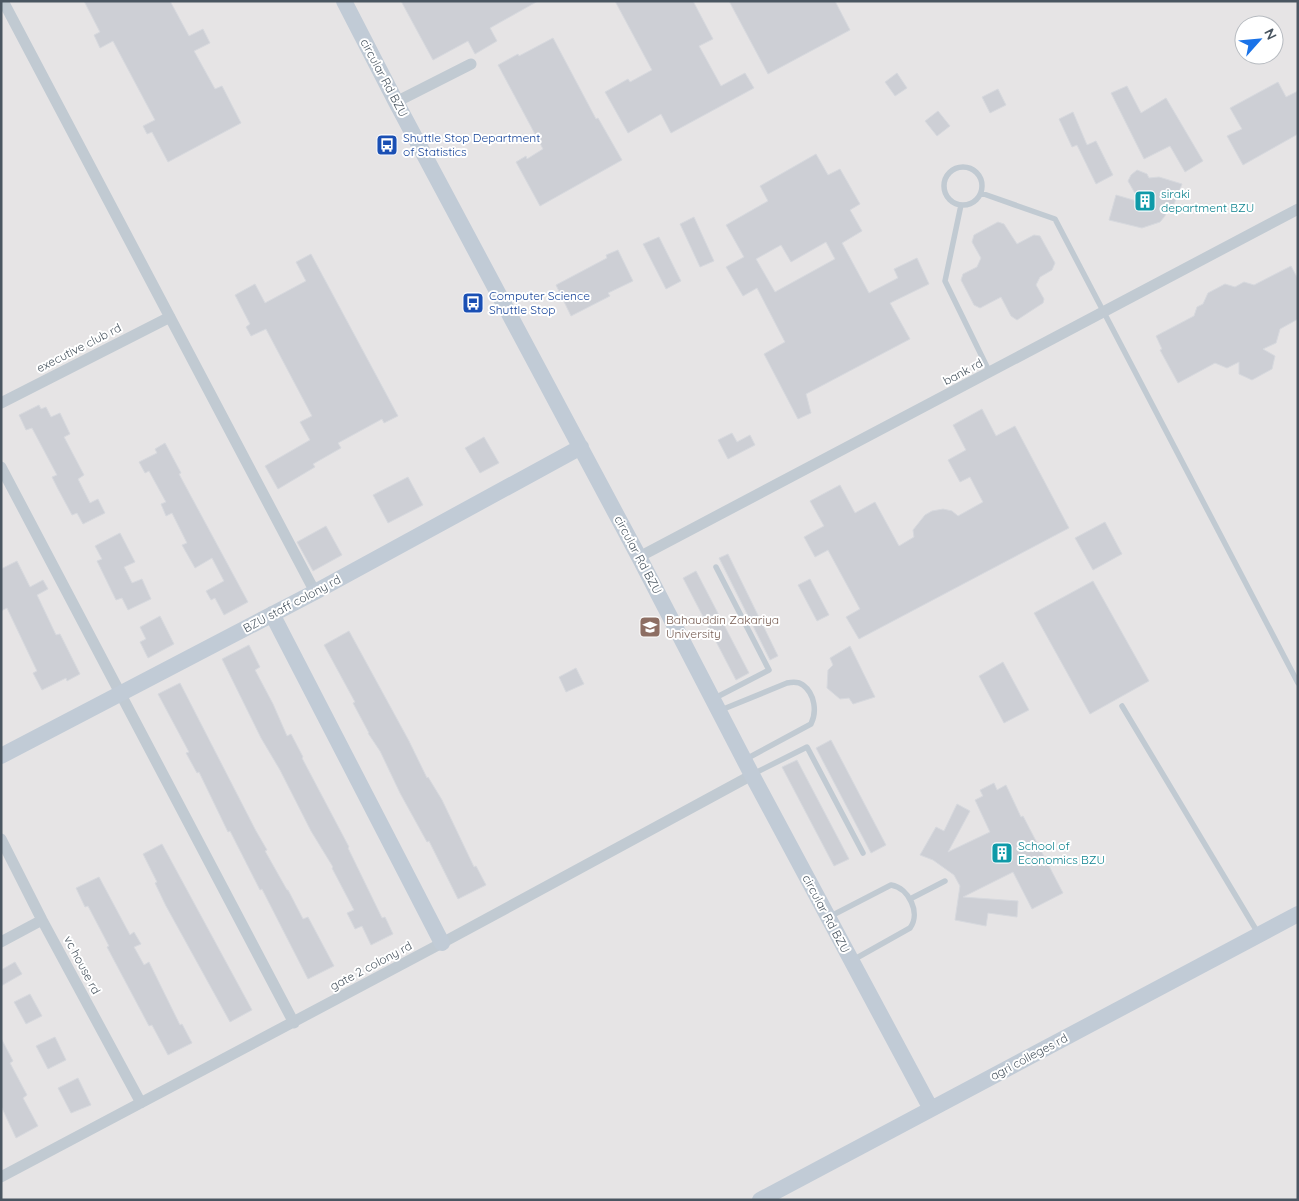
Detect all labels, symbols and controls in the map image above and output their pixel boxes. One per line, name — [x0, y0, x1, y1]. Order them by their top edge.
north arrow — [1234, 15, 1284, 65]
text: N — [1260, 25, 1281, 43]
street label: circular Rd BZU — [357, 36, 411, 120]
place label: Shuttle Stop Department of Statistics — [403, 130, 540, 159]
bus stop icon: Shuttle Stop Department of Statistics — [375, 133, 399, 157]
place label: siraki department BZU — [1161, 186, 1254, 215]
building icon: siraki department BZU — [1133, 189, 1157, 213]
place label: Computer Science Shuttle Stop — [489, 288, 590, 317]
bus stop icon: Computer Science Shuttle Stop — [461, 291, 485, 315]
street label: executive club rd — [34, 320, 124, 375]
street label: bank rd — [940, 355, 985, 388]
street label: circular Rd BZU — [611, 513, 665, 597]
street label: BZU staff colony rd — [240, 572, 343, 636]
place label: Bahauddin Zakariya University — [666, 612, 779, 641]
school or university icon: Bahauddin Zakariya University — [638, 615, 662, 639]
place label: School of Economics BZU — [1018, 838, 1105, 867]
building icon: School of Economics BZU — [990, 841, 1014, 865]
street label: circular Rd BZU — [799, 872, 853, 956]
street label: vc house rd — [61, 933, 104, 997]
street label: gate 2 colony rd — [327, 938, 414, 993]
street label: agri colleges rd — [988, 1030, 1070, 1083]

